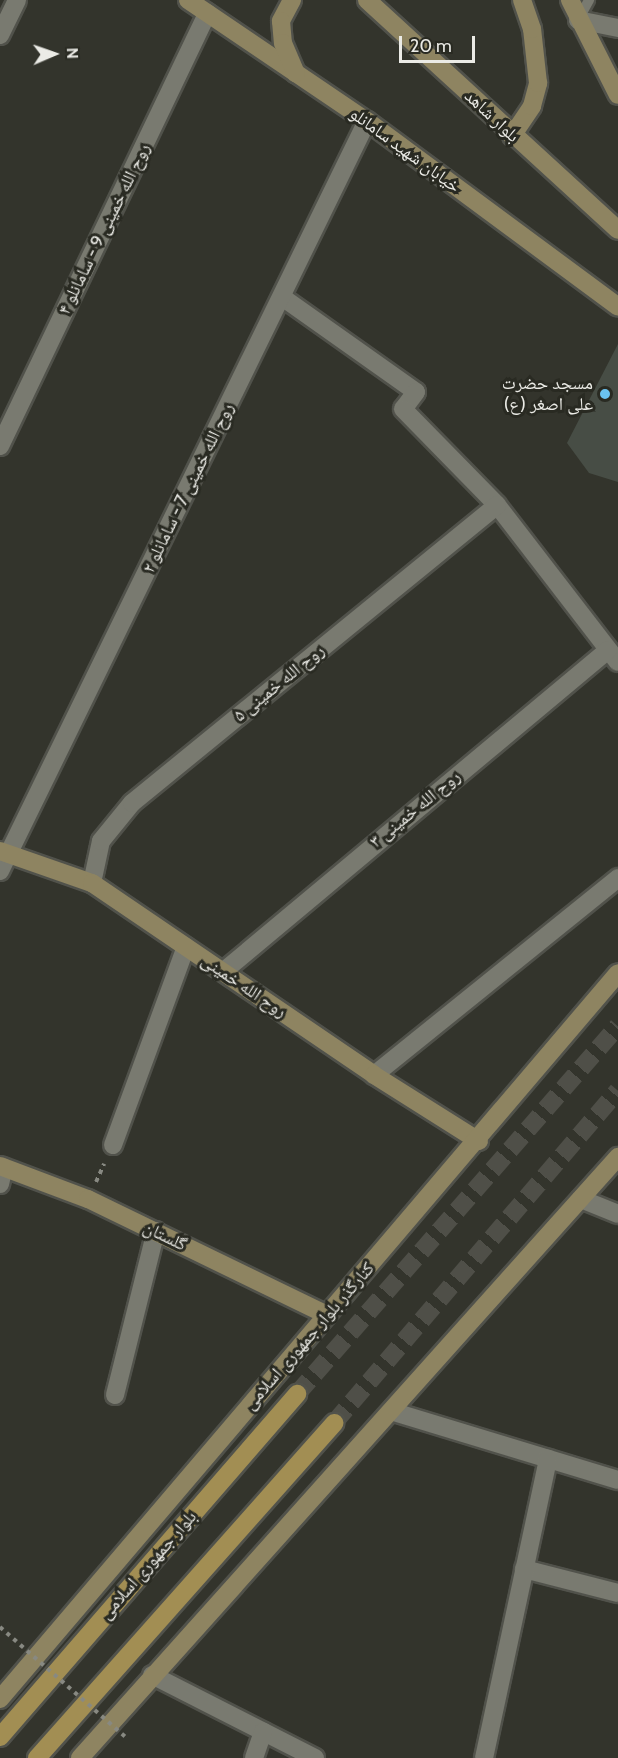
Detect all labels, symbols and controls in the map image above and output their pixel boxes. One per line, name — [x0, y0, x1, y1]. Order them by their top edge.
north arrow — [24, 24, 84, 84]
scale bar — [402, 24, 478, 62]
text: 20 m — [410, 35, 452, 57]
text: N — [63, 47, 82, 59]
street label: بلوار شاهد — [460, 85, 524, 147]
street label: خیابان شهید سامانلو — [346, 103, 464, 197]
street label: روح الله خمینی 9 - سامانلو ۴ — [53, 140, 155, 318]
place label: مسجد حضرت علی اصغر (ع) — [502, 373, 593, 416]
marker: مسجد حضرت علی اصغر (ع) — [598, 387, 612, 401]
street label: روح الله خمینی 7 - سامانلو ۲ — [137, 399, 239, 577]
street label: روح الله خمینی ۵ — [229, 640, 329, 726]
street label: روح الله خمینی ۳ — [365, 766, 465, 852]
street label: روح الله خمینی — [197, 949, 291, 1023]
street label: گلستان — [140, 1216, 190, 1256]
street label: کنارگذر بلوار جمهوری اسلامی — [239, 1258, 379, 1414]
street label: بلوار جمهوری اسلامی — [95, 1506, 201, 1624]

